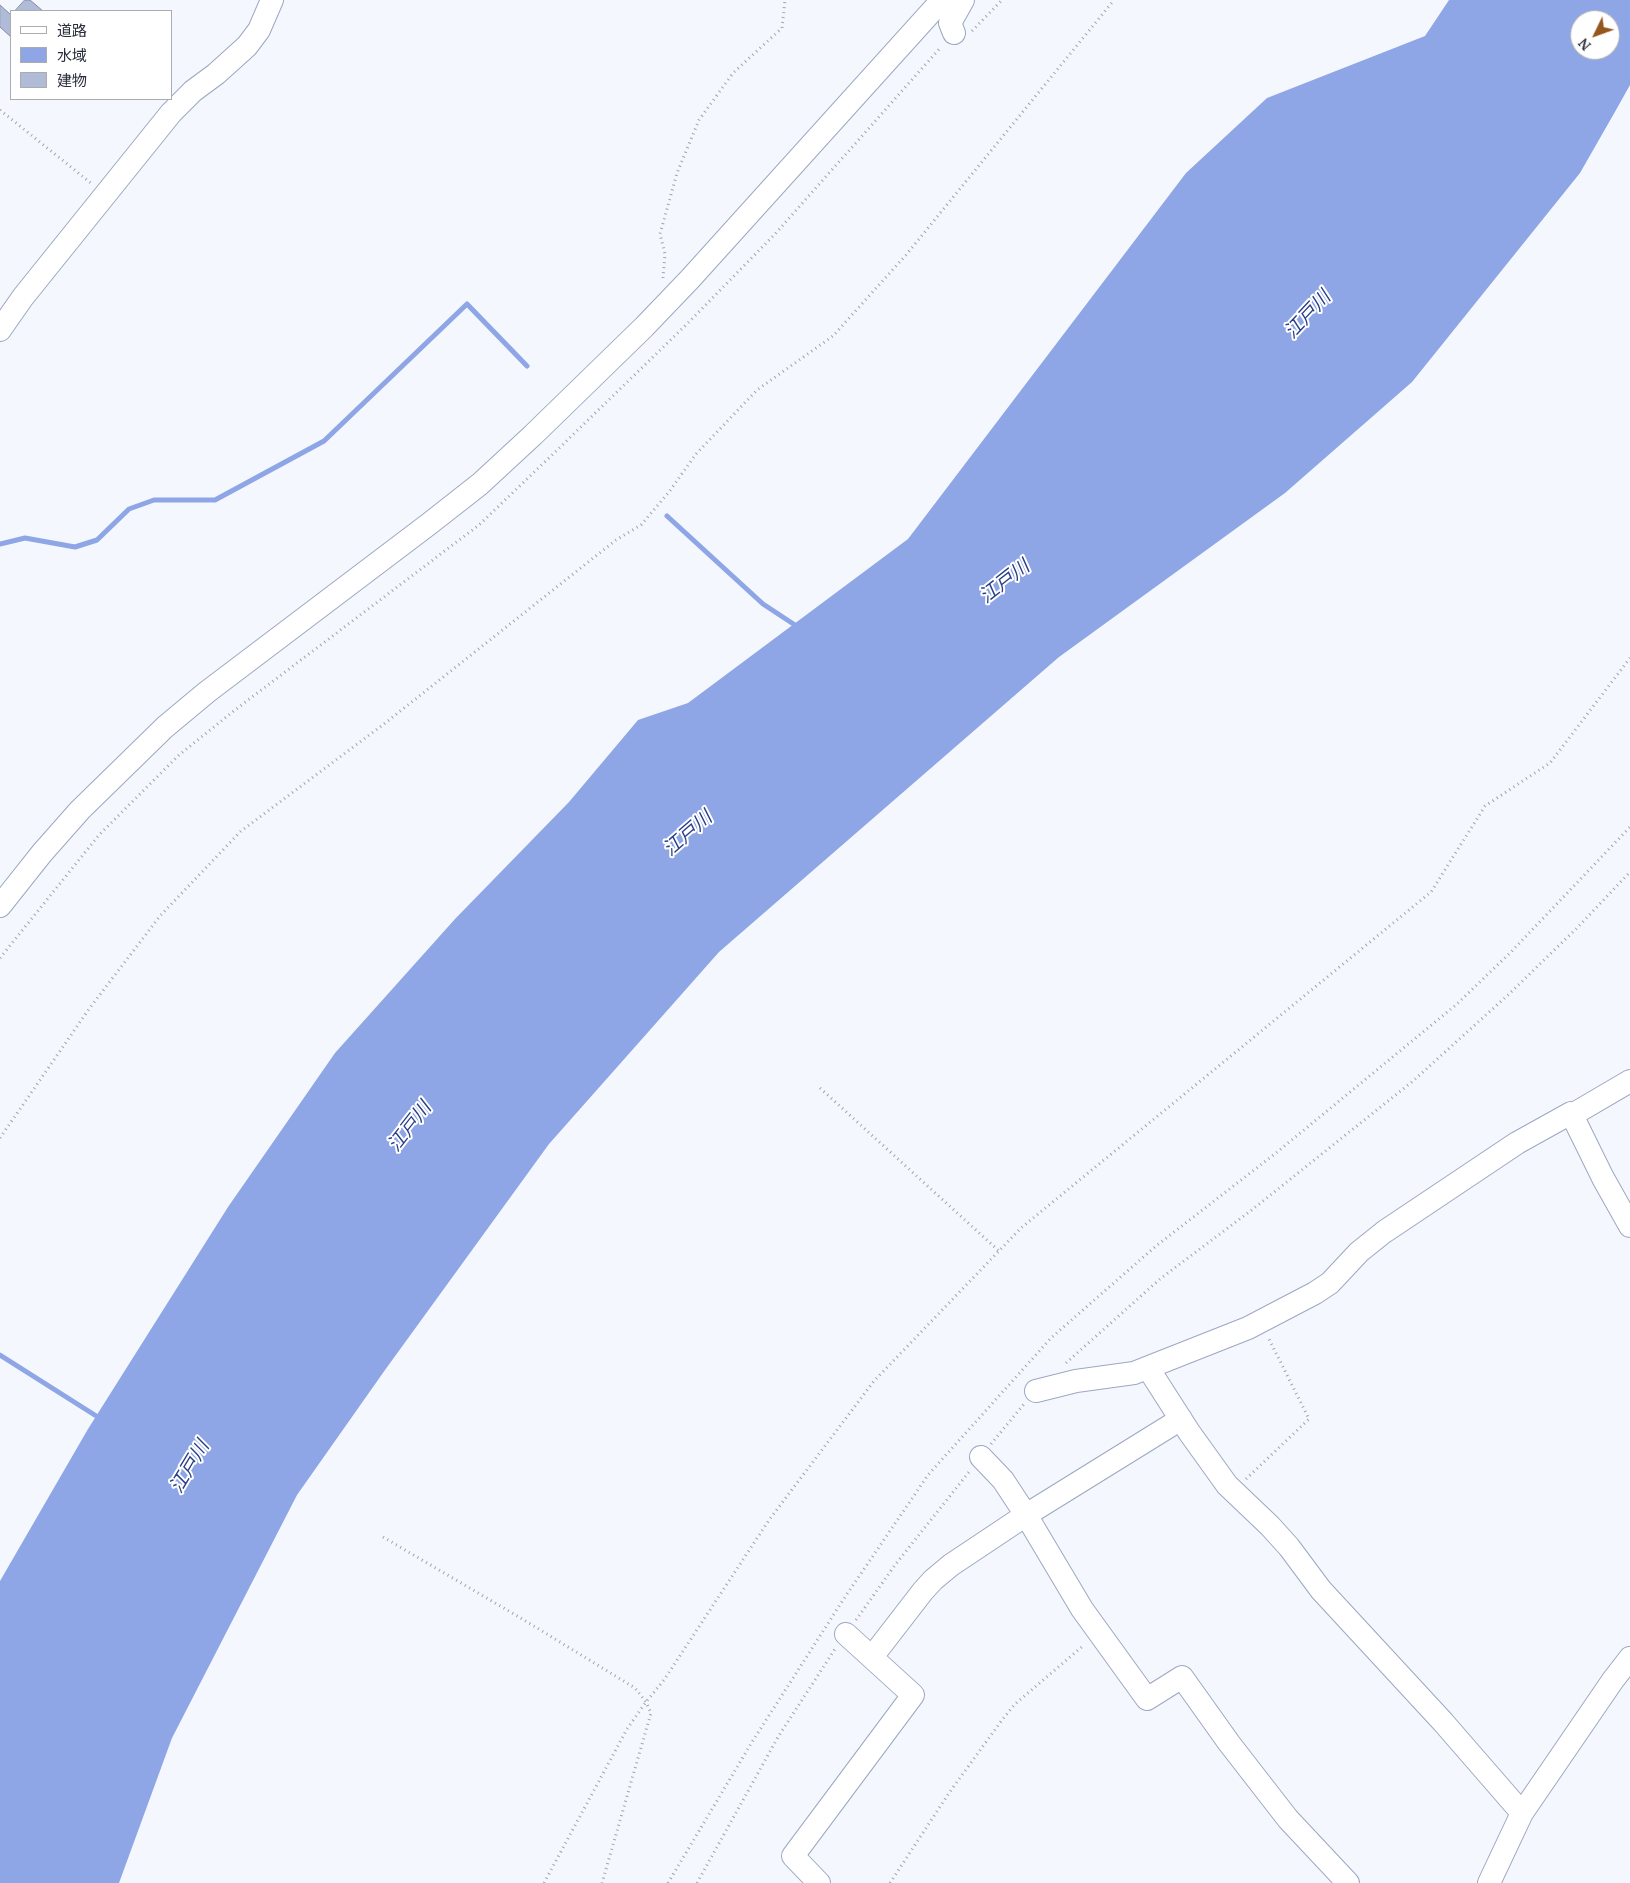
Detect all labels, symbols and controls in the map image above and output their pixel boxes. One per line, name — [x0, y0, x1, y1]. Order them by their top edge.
legend — [10, 10, 172, 100]
north arrow — [1570, 10, 1620, 60]
text: 道路 — [57, 20, 87, 40]
text: N — [1574, 34, 1595, 55]
text: 水域 — [57, 45, 87, 65]
text: 建物 — [57, 70, 87, 90]
water label: 江戸川 — [1280, 286, 1336, 344]
water label: 江戸川 — [976, 555, 1034, 609]
water label: 江戸川 — [659, 807, 717, 861]
water label: 江戸川 — [383, 1098, 437, 1156]
water label: 江戸川 — [166, 1437, 214, 1497]

